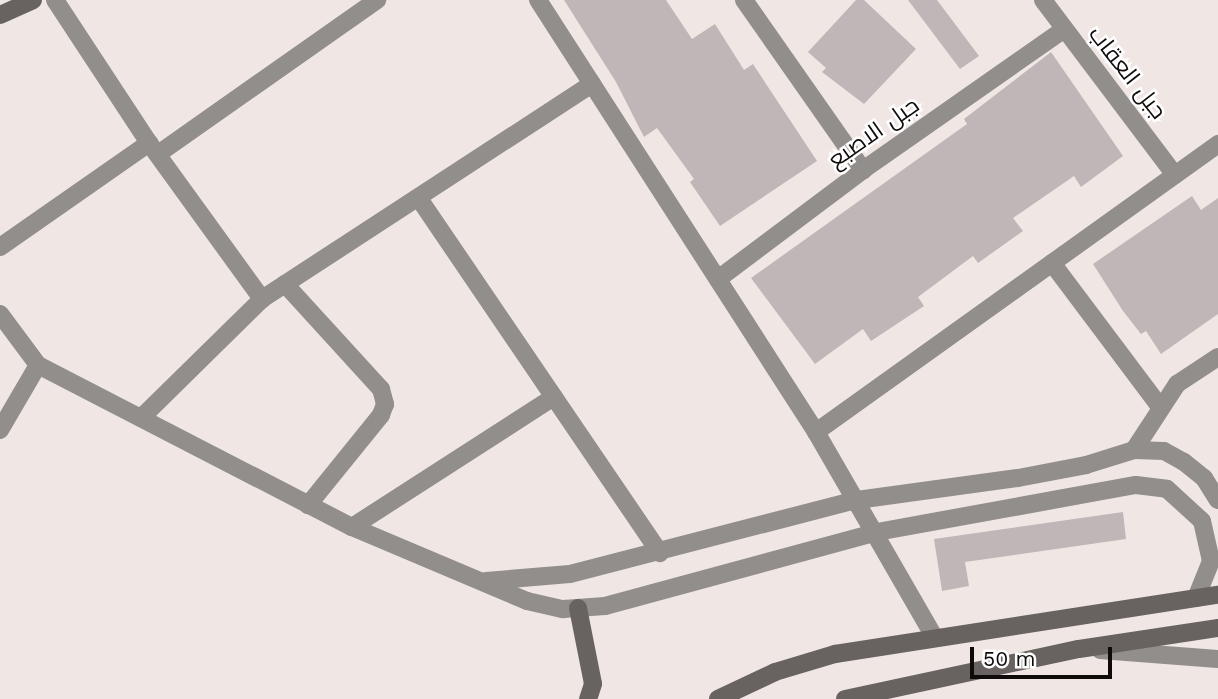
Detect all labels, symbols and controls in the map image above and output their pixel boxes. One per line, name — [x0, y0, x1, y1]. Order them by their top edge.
street label: جبل العقاب — [1082, 21, 1172, 125]
street label: جبل الاصبع — [823, 92, 925, 174]
scale bar — [973, 632, 1115, 676]
text: 50 m — [983, 646, 1035, 671]

